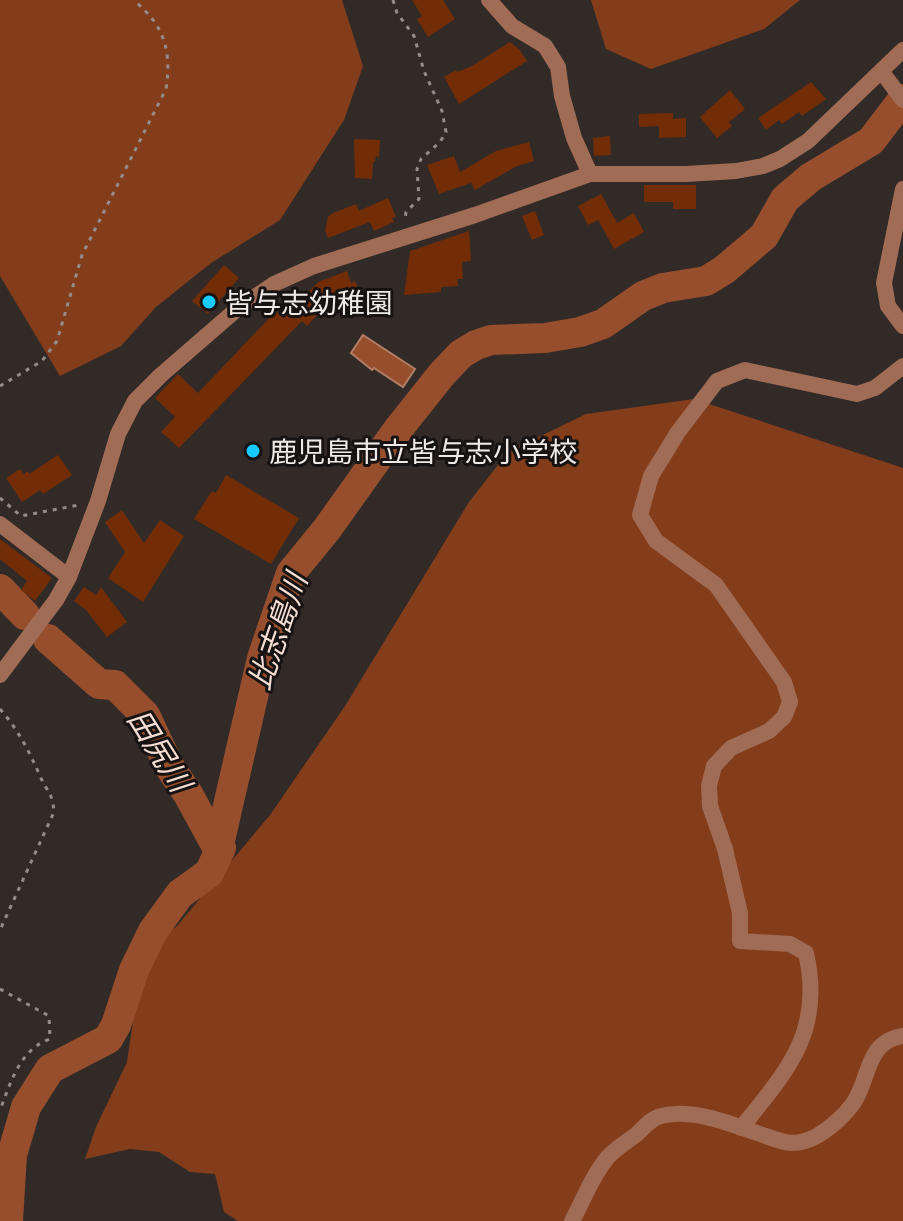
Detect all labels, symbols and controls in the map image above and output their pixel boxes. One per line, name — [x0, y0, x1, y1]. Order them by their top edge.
place label: 皆与志幼稚園 — [225, 284, 393, 321]
marker: 皆与志幼稚園 — [200, 293, 218, 311]
place label: 鹿児島市立皆与志小学校 — [269, 433, 577, 470]
marker: 鹿児島市立皆与志小学校 — [244, 442, 262, 460]
water label: 比志島川 — [239, 565, 316, 694]
water label: 田尻川 — [120, 702, 202, 801]

